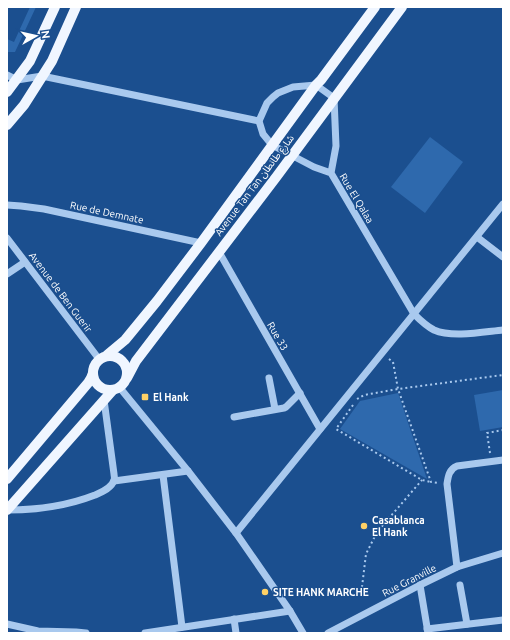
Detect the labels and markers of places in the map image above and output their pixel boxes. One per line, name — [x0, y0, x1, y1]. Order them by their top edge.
marker: El Hank — [140, 392, 150, 402]
place label: El Hank — [153, 392, 189, 403]
place label: Casablanca El Hank — [372, 515, 425, 538]
marker: Casablanca El Hank — [359, 521, 369, 531]
marker: SITE HANK MARCHE — [260, 587, 270, 597]
place label: SITE HANK MARCHE — [273, 587, 369, 598]

